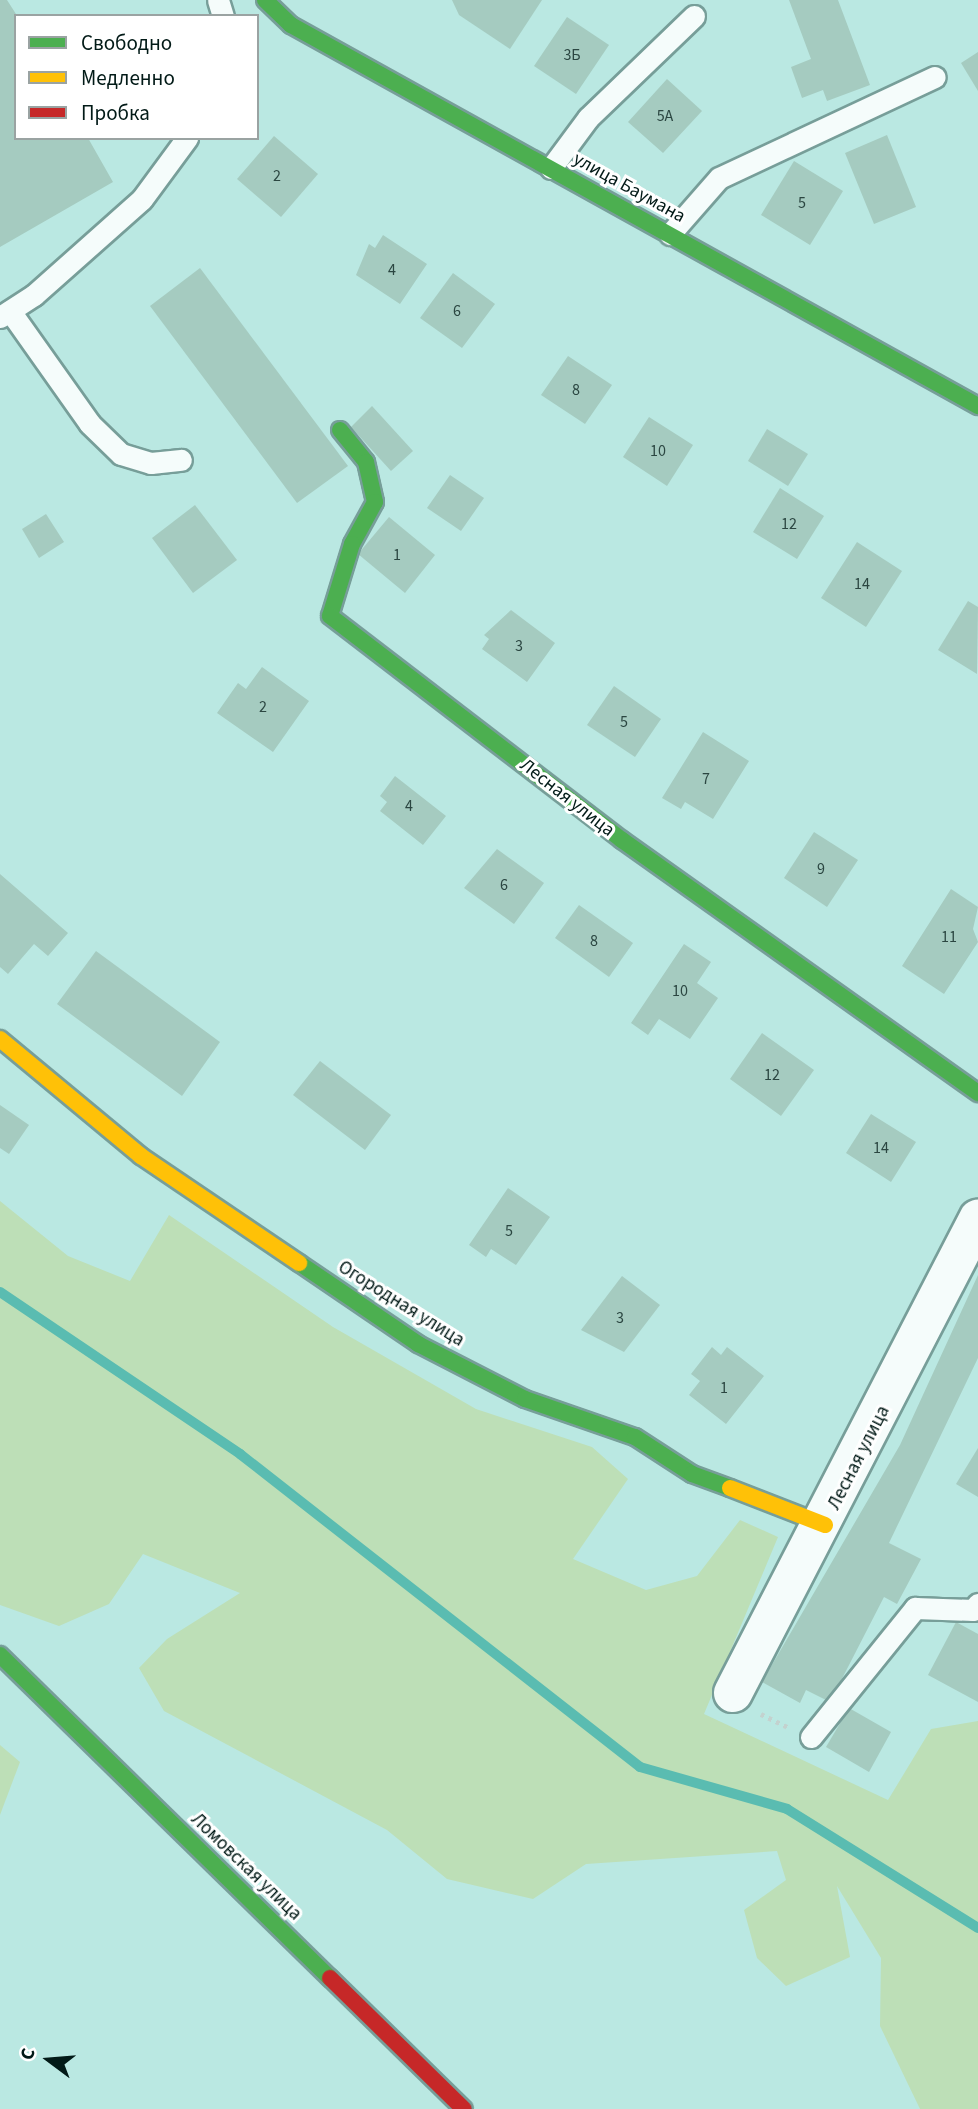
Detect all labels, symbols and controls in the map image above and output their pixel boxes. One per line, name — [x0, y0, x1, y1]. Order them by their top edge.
legend — [14, 14, 259, 140]
text: Свободно — [81, 28, 172, 58]
house number: 3Б — [563, 45, 581, 65]
text: Медленно — [81, 63, 175, 93]
text: Пробка — [81, 98, 150, 128]
house number: 5А — [657, 106, 673, 126]
street label: улица Баумана — [569, 148, 689, 228]
house number: 2 — [273, 166, 281, 186]
house number: 5 — [798, 193, 806, 213]
house number: 4 — [388, 260, 396, 280]
house number: 6 — [453, 301, 461, 321]
house number: 8 — [572, 380, 580, 400]
house number: 10 — [650, 441, 666, 461]
house number: 12 — [781, 514, 797, 534]
house number: 1 — [393, 545, 401, 565]
house number: 14 — [854, 574, 870, 594]
house number: 3 — [515, 636, 523, 656]
house number: 2 — [259, 697, 267, 717]
house number: 5 — [620, 712, 628, 732]
street label: Лесная улица — [515, 754, 619, 842]
house number: 7 — [702, 769, 710, 789]
house number: 4 — [405, 796, 413, 816]
house number: 9 — [817, 859, 825, 879]
house number: 6 — [500, 875, 508, 895]
house number: 11 — [941, 927, 957, 947]
house number: 8 — [590, 931, 598, 951]
house number: 10 — [672, 981, 688, 1001]
house number: 12 — [764, 1065, 780, 1085]
house number: 14 — [873, 1138, 889, 1158]
house number: 5 — [505, 1221, 513, 1241]
street label: Огородная улица — [334, 1256, 468, 1352]
house number: 3 — [616, 1308, 624, 1328]
house number: 1 — [720, 1378, 728, 1398]
street label: Лесная улица — [823, 1402, 895, 1514]
street label: Ломовская улица — [186, 1808, 306, 1926]
north arrow — [14, 2025, 84, 2095]
text: С — [14, 2045, 43, 2063]

